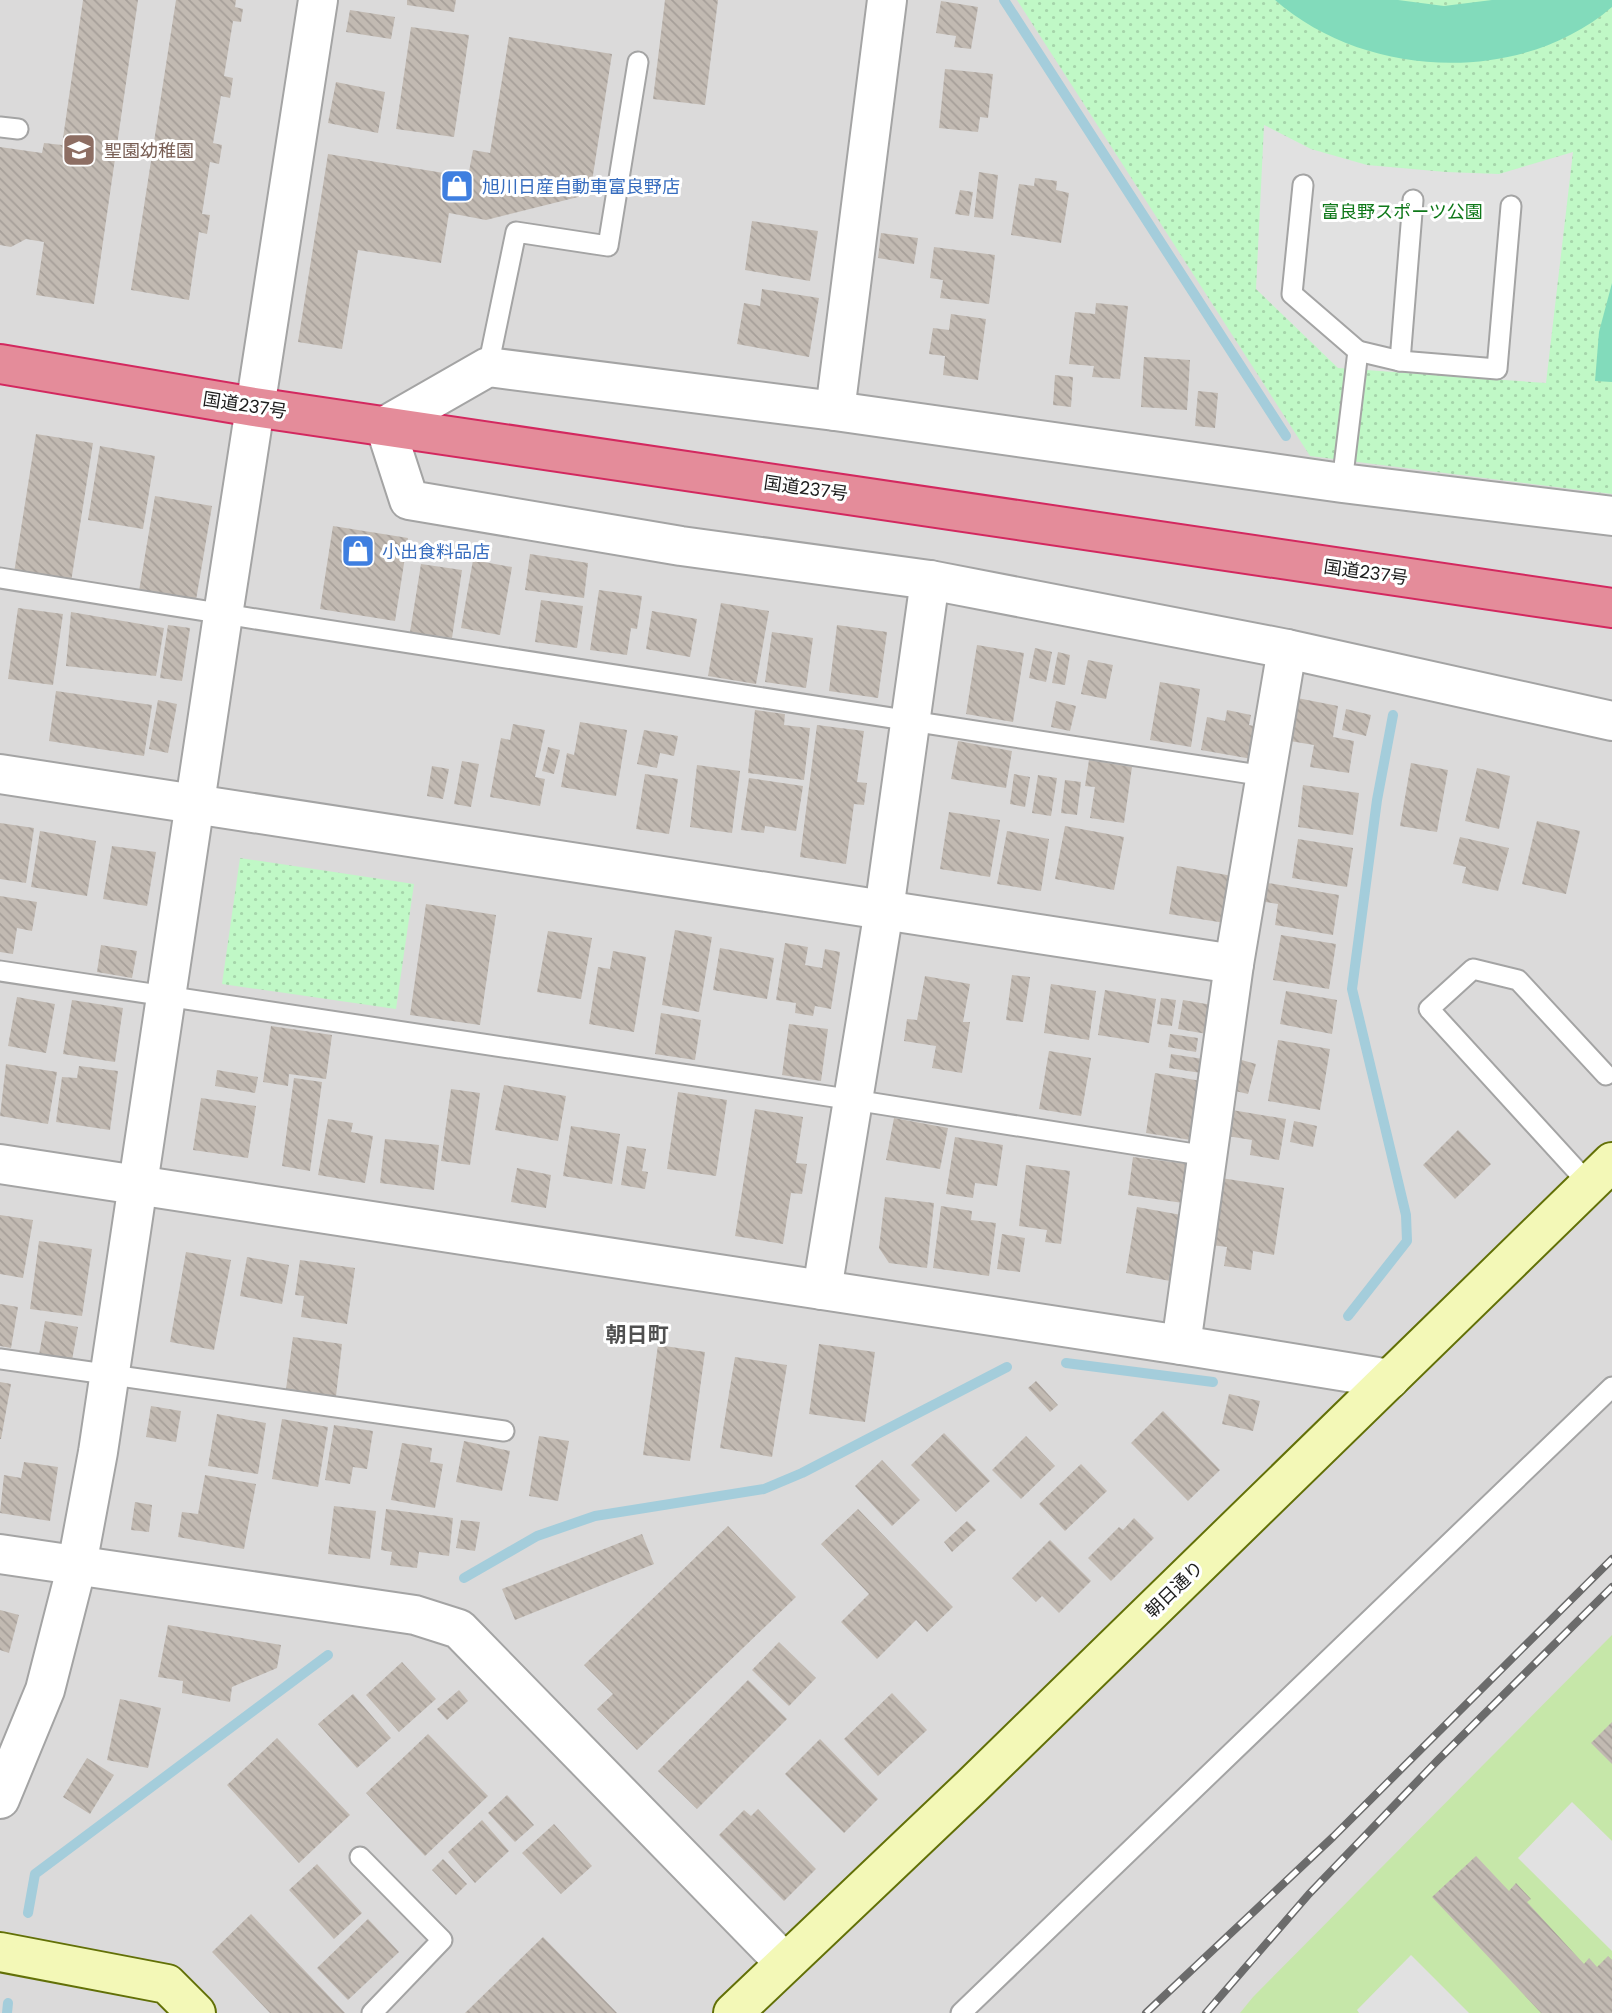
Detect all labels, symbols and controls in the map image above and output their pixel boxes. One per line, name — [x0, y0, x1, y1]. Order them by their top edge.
school or university icon: 聖園幼稚園 — [60, 131, 98, 169]
place label: 聖園幼稚園 — [104, 138, 194, 163]
shop icon: 旭川日産自動車富良野店 — [438, 167, 476, 205]
place label: 旭川日産自動車富良野店 — [482, 174, 680, 199]
park label: 富良野スポーツ公園 — [1321, 199, 1483, 224]
street label: 国道237号 — [201, 386, 289, 424]
street label: 国道237号 — [762, 470, 850, 506]
shop icon: 小出食料品店 — [339, 532, 377, 570]
place label: 小出食料品店 — [382, 539, 490, 564]
street label: 国道237号 — [1322, 554, 1410, 590]
district label: 朝日町 — [606, 1320, 669, 1349]
street label: 朝日通り — [1139, 1555, 1209, 1623]

